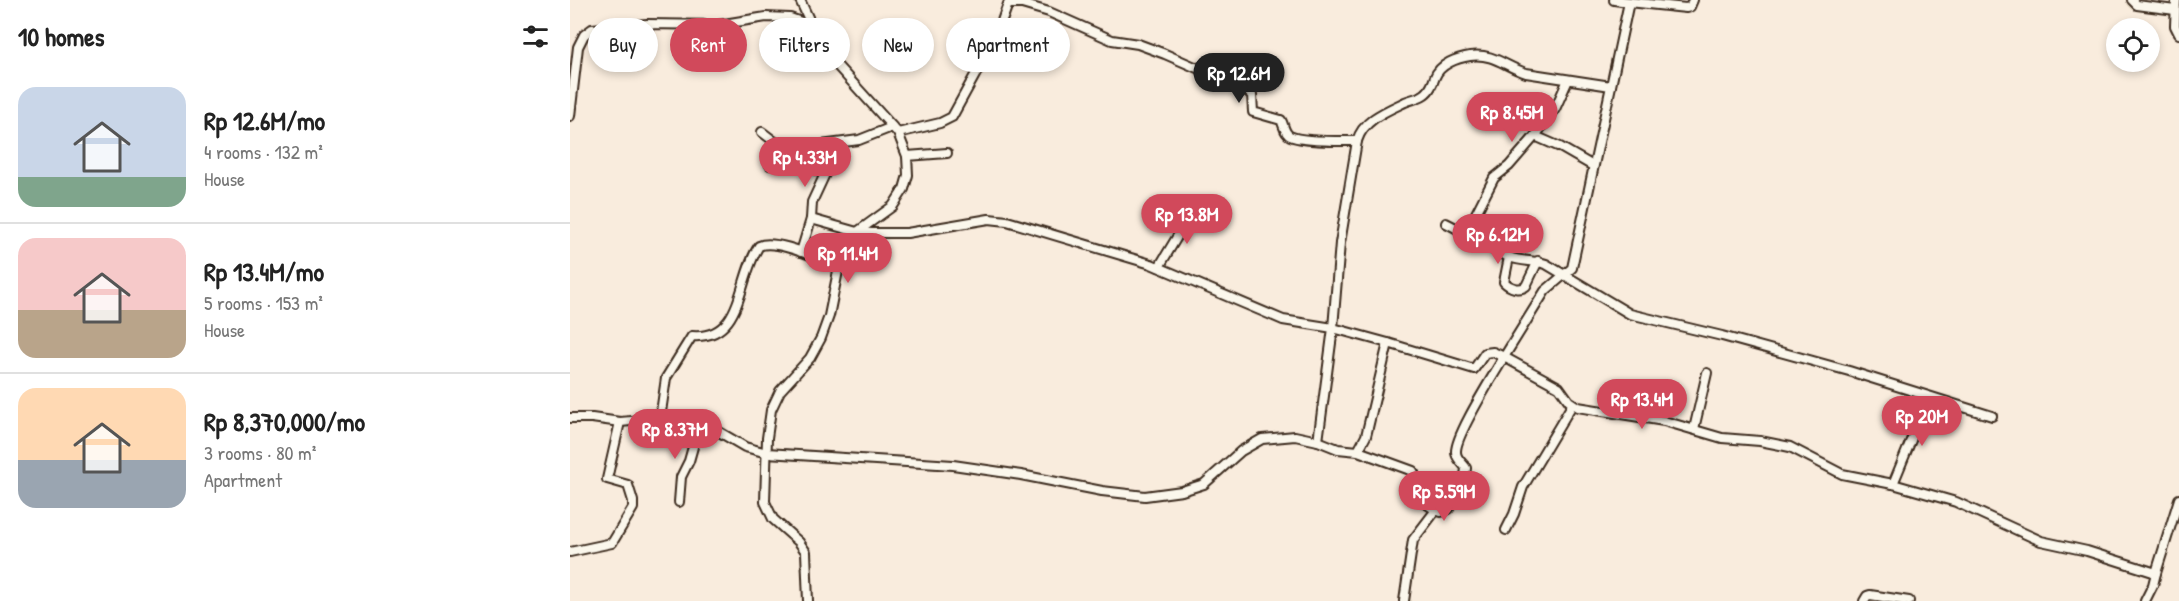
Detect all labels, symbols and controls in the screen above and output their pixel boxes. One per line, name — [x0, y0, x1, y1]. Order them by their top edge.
chip: Buy — [588, 18, 658, 72]
chip: Rent — [670, 18, 747, 72]
chip: Filters — [759, 18, 850, 72]
chip: New — [862, 18, 934, 72]
chip: Apartment — [946, 18, 1070, 72]
map controls — [2106, 18, 2160, 72]
button: locate — [2106, 18, 2160, 72]
text: 10 homes — [18, 19, 105, 54]
icon: filters — [519, 20, 552, 53]
pin: Rp 12.6M — [1177, 53, 1301, 104]
text: Rp 12.6M — [1207, 59, 1271, 86]
pin: Rp 8.45M — [1450, 92, 1574, 143]
text: Rp 8.45M — [1480, 98, 1544, 125]
text: Rp 12.6M/mo — [204, 103, 325, 138]
icon: home — [66, 111, 138, 183]
pin: Rp 4.33M — [743, 137, 867, 188]
text: 4 rooms · 132 m² — [204, 138, 323, 165]
text: Rp 4.33M — [773, 143, 837, 170]
text: House — [204, 165, 245, 192]
pin: Rp 13.8M — [1125, 194, 1249, 245]
text: Rp 13.8M — [1155, 200, 1219, 227]
pin: Rp 6.12M — [1436, 214, 1560, 265]
text: Rp 6.12M — [1466, 220, 1530, 247]
pin: Rp 11.4M — [786, 233, 910, 284]
text: Rp 11.4M — [818, 239, 878, 266]
text: Rp 13.4M/mo — [204, 254, 324, 289]
icon: home — [66, 262, 138, 334]
text: 5 rooms · 153 m² — [204, 289, 323, 316]
text: House — [204, 316, 245, 343]
pin: Rp 13.4M — [1580, 379, 1704, 430]
text: Rp 13.4M — [1611, 385, 1673, 412]
pin: Rp 20M — [1873, 396, 1971, 447]
text: Rp 20M — [1896, 402, 1948, 429]
text: Rp 8,370,000/mo — [204, 404, 365, 439]
pin: Rp 8.37M — [613, 409, 737, 460]
icon: home — [66, 412, 138, 484]
text: Rp 8.37M — [642, 415, 708, 442]
text: 3 rooms · 80 m² — [204, 439, 316, 466]
text: Apartment — [204, 466, 282, 493]
pin: Rp 5.59M — [1382, 471, 1506, 522]
text: Rp 5.59M — [1413, 477, 1475, 504]

